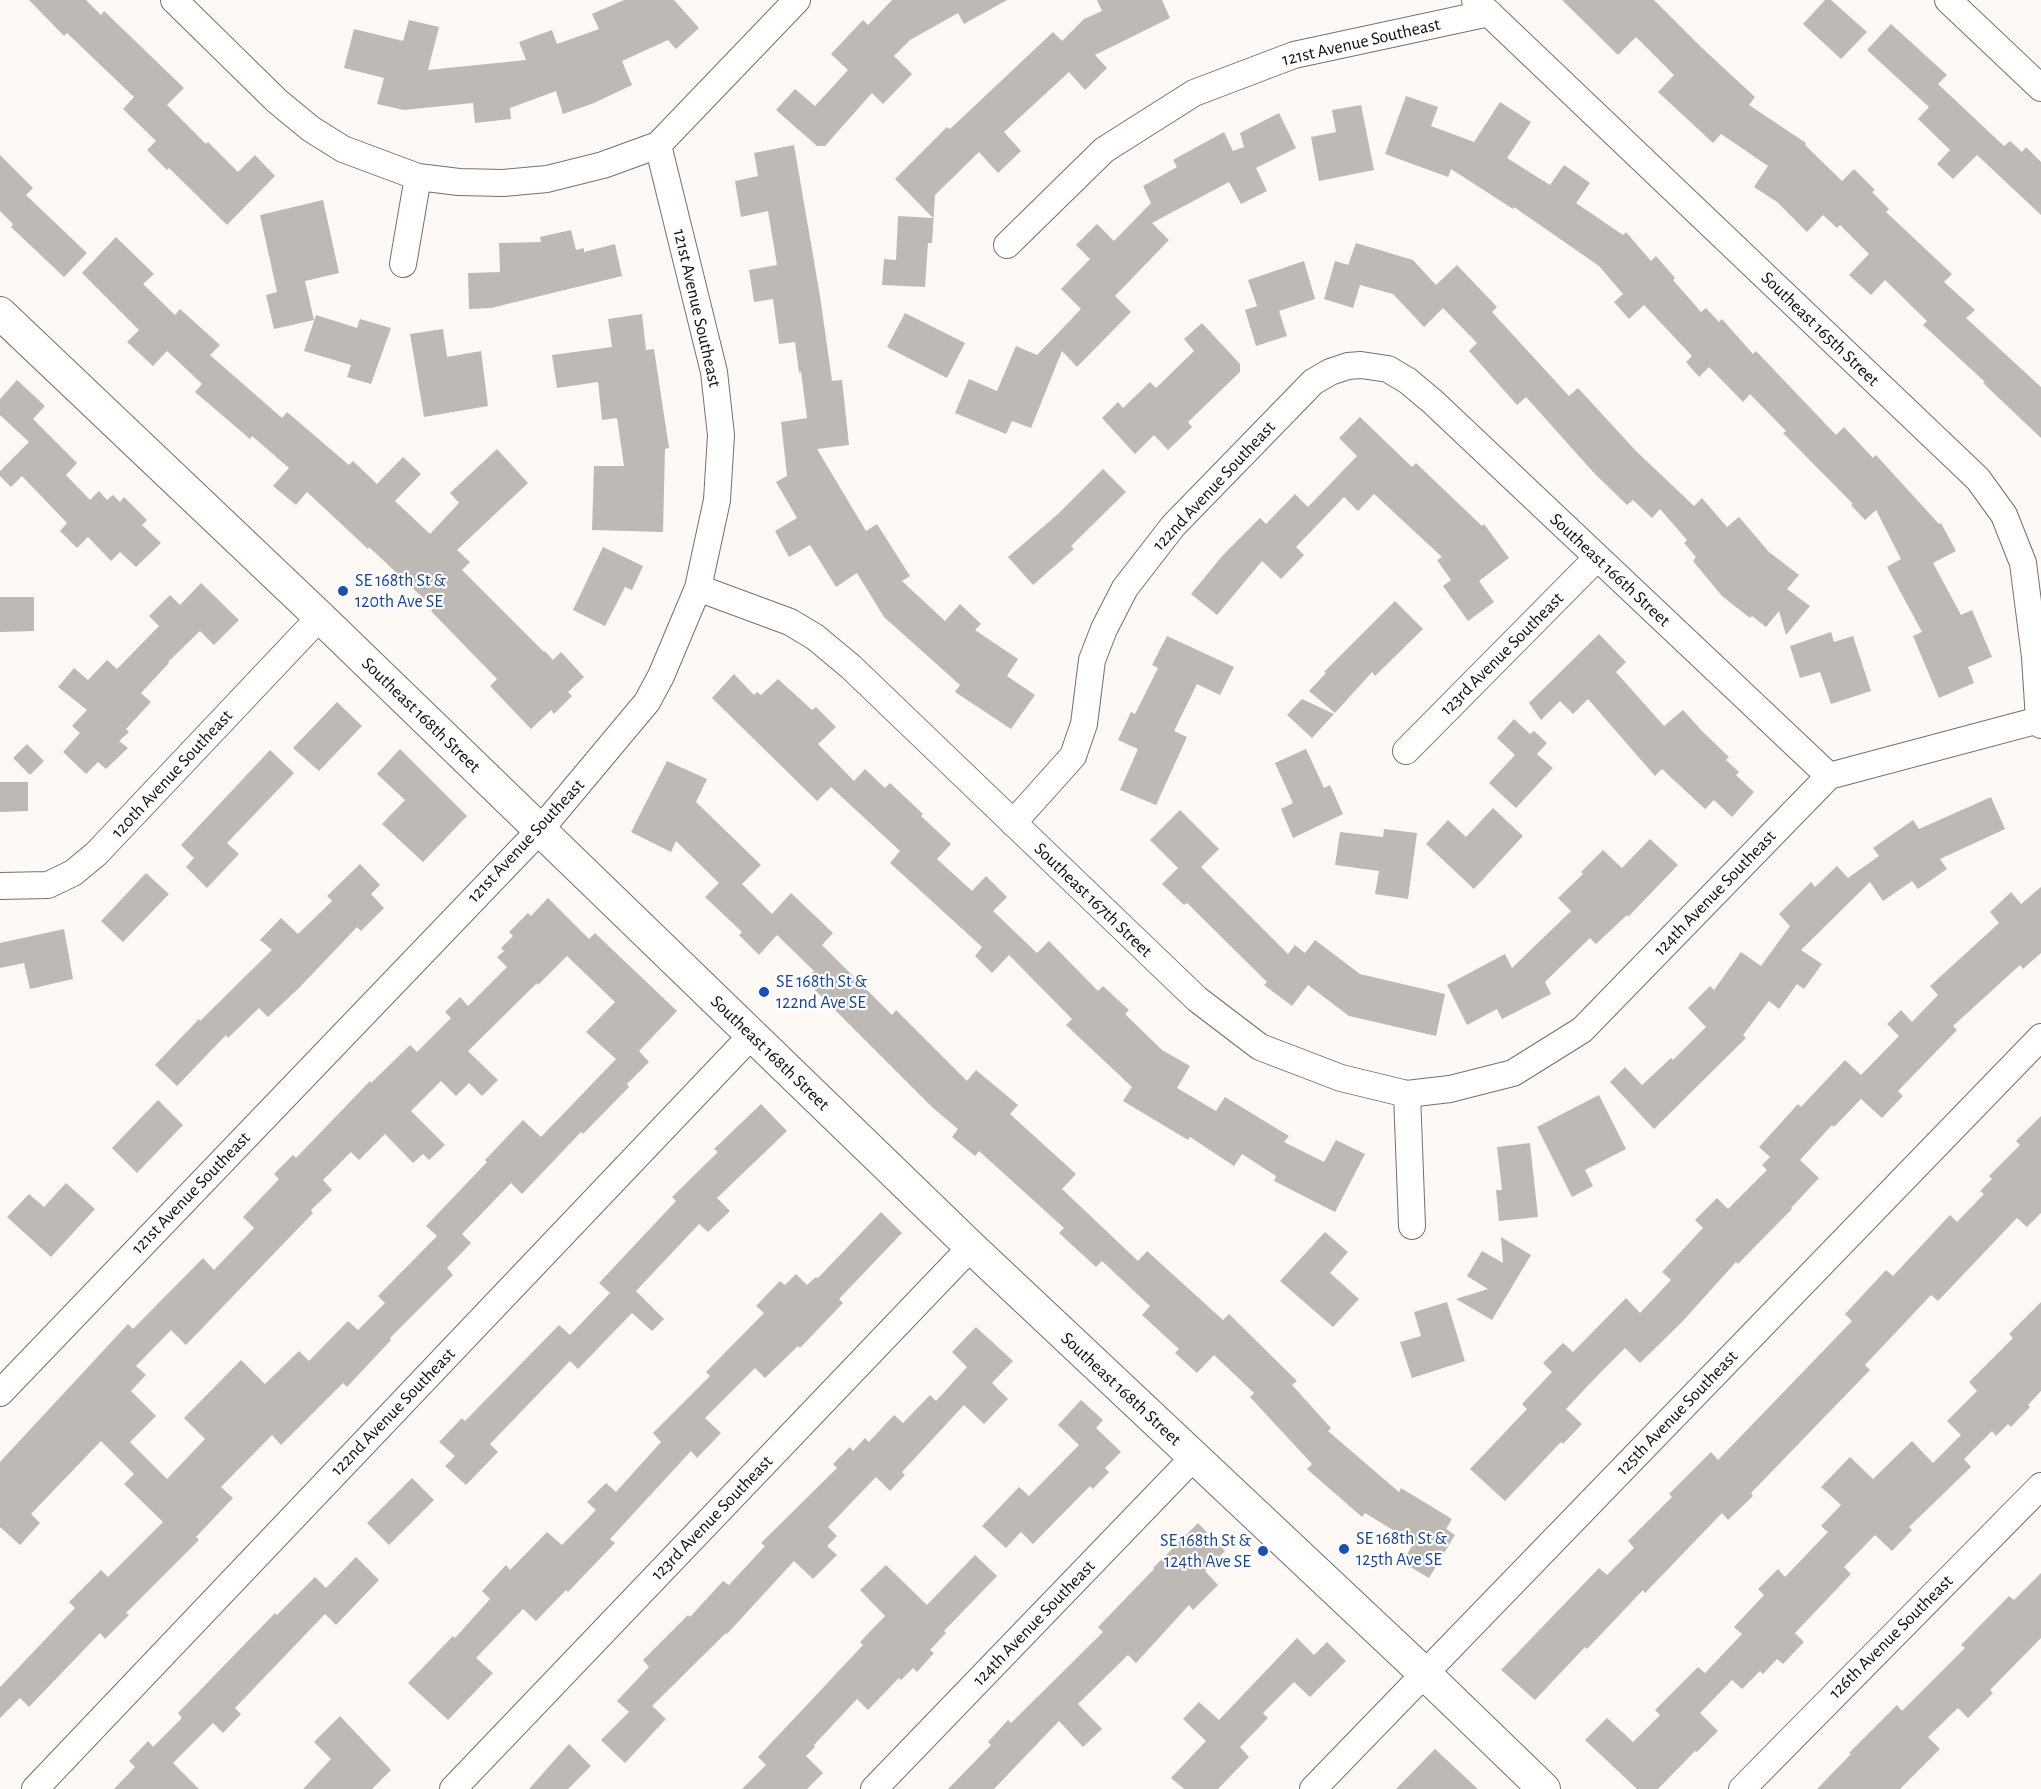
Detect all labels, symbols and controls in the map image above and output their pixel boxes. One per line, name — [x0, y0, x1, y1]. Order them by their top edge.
street label: 121st Avenue Southeast — [1280, 13, 1442, 71]
street label: 121st Avenue Southeast — [668, 227, 726, 389]
street label: Southeast 165th Street — [1756, 267, 1884, 391]
street label: 122nd Avenue Southeast — [1148, 417, 1280, 555]
street label: Southeast 166th Street — [1545, 509, 1675, 631]
place label: SE 168th St & 120th Ave SE — [355, 570, 446, 612]
marker: SE 168th St & 120th Ave SE — [336, 584, 350, 598]
street label: 123rd Avenue Southeast — [1436, 588, 1568, 720]
street label: Southeast 168th Street — [357, 653, 485, 777]
street label: 120th Avenue Southeast — [107, 705, 237, 843]
street label: 121st Avenue Southeast — [463, 775, 589, 907]
street label: 124th Avenue Southeast — [1649, 825, 1781, 961]
street label: Southeast 167th Street — [1029, 838, 1157, 962]
place label: SE 168th St & 122nd Ave SE — [776, 971, 867, 1014]
marker: SE 168th St & 122nd Ave SE — [757, 985, 771, 999]
street label: Southeast 168th Street — [706, 991, 834, 1115]
street label: 121st Avenue Southeast — [127, 1127, 255, 1259]
street label: Southeast 168th Street — [1056, 1328, 1186, 1450]
street label: 122nd Avenue Southeast — [326, 1343, 460, 1481]
street label: 125th Avenue Southeast — [1612, 1346, 1742, 1480]
street label: 123rd Avenue Southeast — [647, 1451, 777, 1585]
place label: SE 168th St & 125th Ave SE — [1356, 1528, 1447, 1570]
place label: SE 168th St & 124th Ave SE — [1160, 1530, 1251, 1572]
marker: SE 168th St & 125th Ave SE — [1337, 1542, 1351, 1556]
marker: SE 168th St & 124th Ave SE — [1256, 1544, 1270, 1558]
street label: 124th Avenue Southeast — [968, 1555, 1100, 1691]
street label: 126th Avenue Southeast — [1824, 1570, 1958, 1704]

